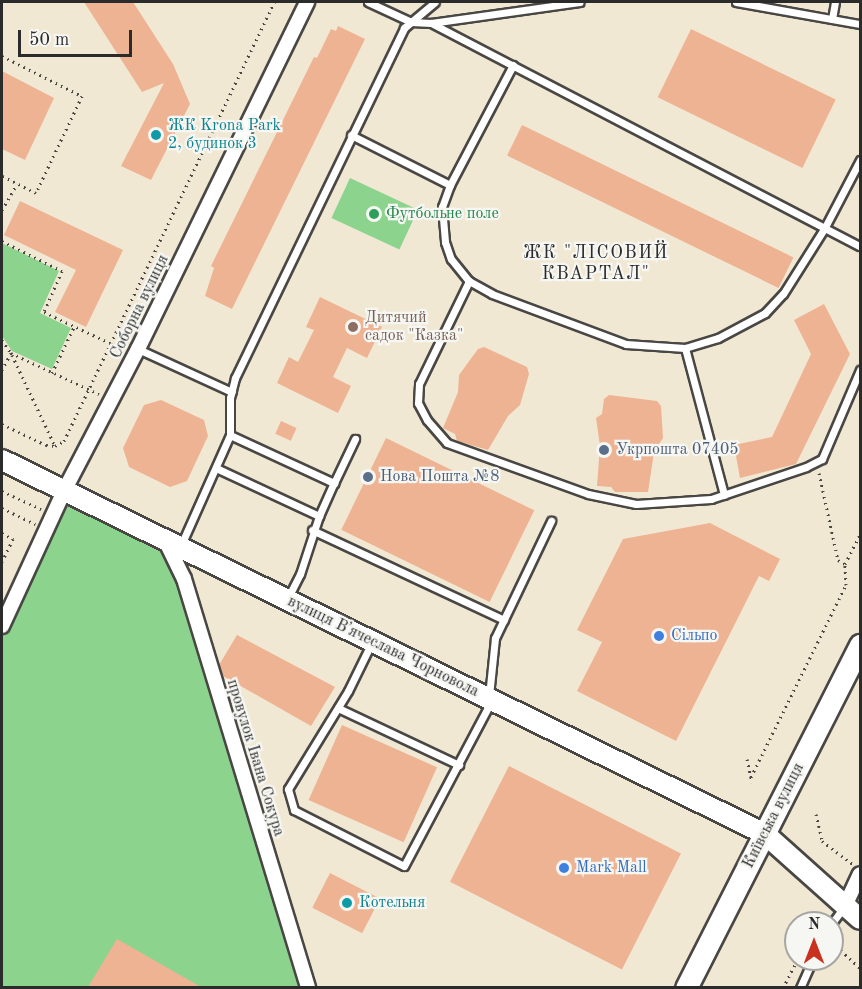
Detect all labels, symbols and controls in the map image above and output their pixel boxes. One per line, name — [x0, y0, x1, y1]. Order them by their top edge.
scale bar — [21, 18, 135, 56]
text: 50 m — [29, 31, 69, 49]
place label: ЖК Krona Park 2, будинок 3 — [168, 116, 281, 154]
marker: ЖК Krona Park 2, будинок 3 — [149, 128, 163, 142]
place label: Футбольне поле — [386, 204, 499, 224]
marker: Футбольне поле — [367, 207, 381, 221]
district label: ЖК "ЛІСОВИЙ КВАРТАЛ" — [523, 243, 669, 286]
street label: Соборна вулиця — [107, 252, 173, 362]
place label: Дитячий садок "Казка" — [365, 308, 463, 346]
marker: Дитячий садок "Казка" — [346, 320, 360, 334]
place label: Укрпошта 07405 — [616, 440, 738, 460]
marker: Укрпошта 07405 — [597, 443, 611, 457]
place label: Нова Пошта №8 — [380, 467, 500, 487]
marker: Нова Пошта №8 — [361, 470, 375, 484]
street label: вулиця Вʼячеслава Чорновола — [284, 592, 482, 702]
place label: Сільпо — [671, 626, 717, 646]
marker: Сільпо — [652, 629, 666, 643]
street label: провулок Івана Сокура — [222, 677, 288, 839]
street label: Київська вулиця — [739, 760, 809, 872]
place label: Mark Mall — [576, 858, 647, 878]
marker: Mark Mall — [557, 861, 571, 875]
place label: Котельня — [359, 893, 425, 913]
marker: Котельня — [340, 896, 354, 910]
north arrow — [784, 911, 844, 971]
text: N — [808, 917, 820, 933]

